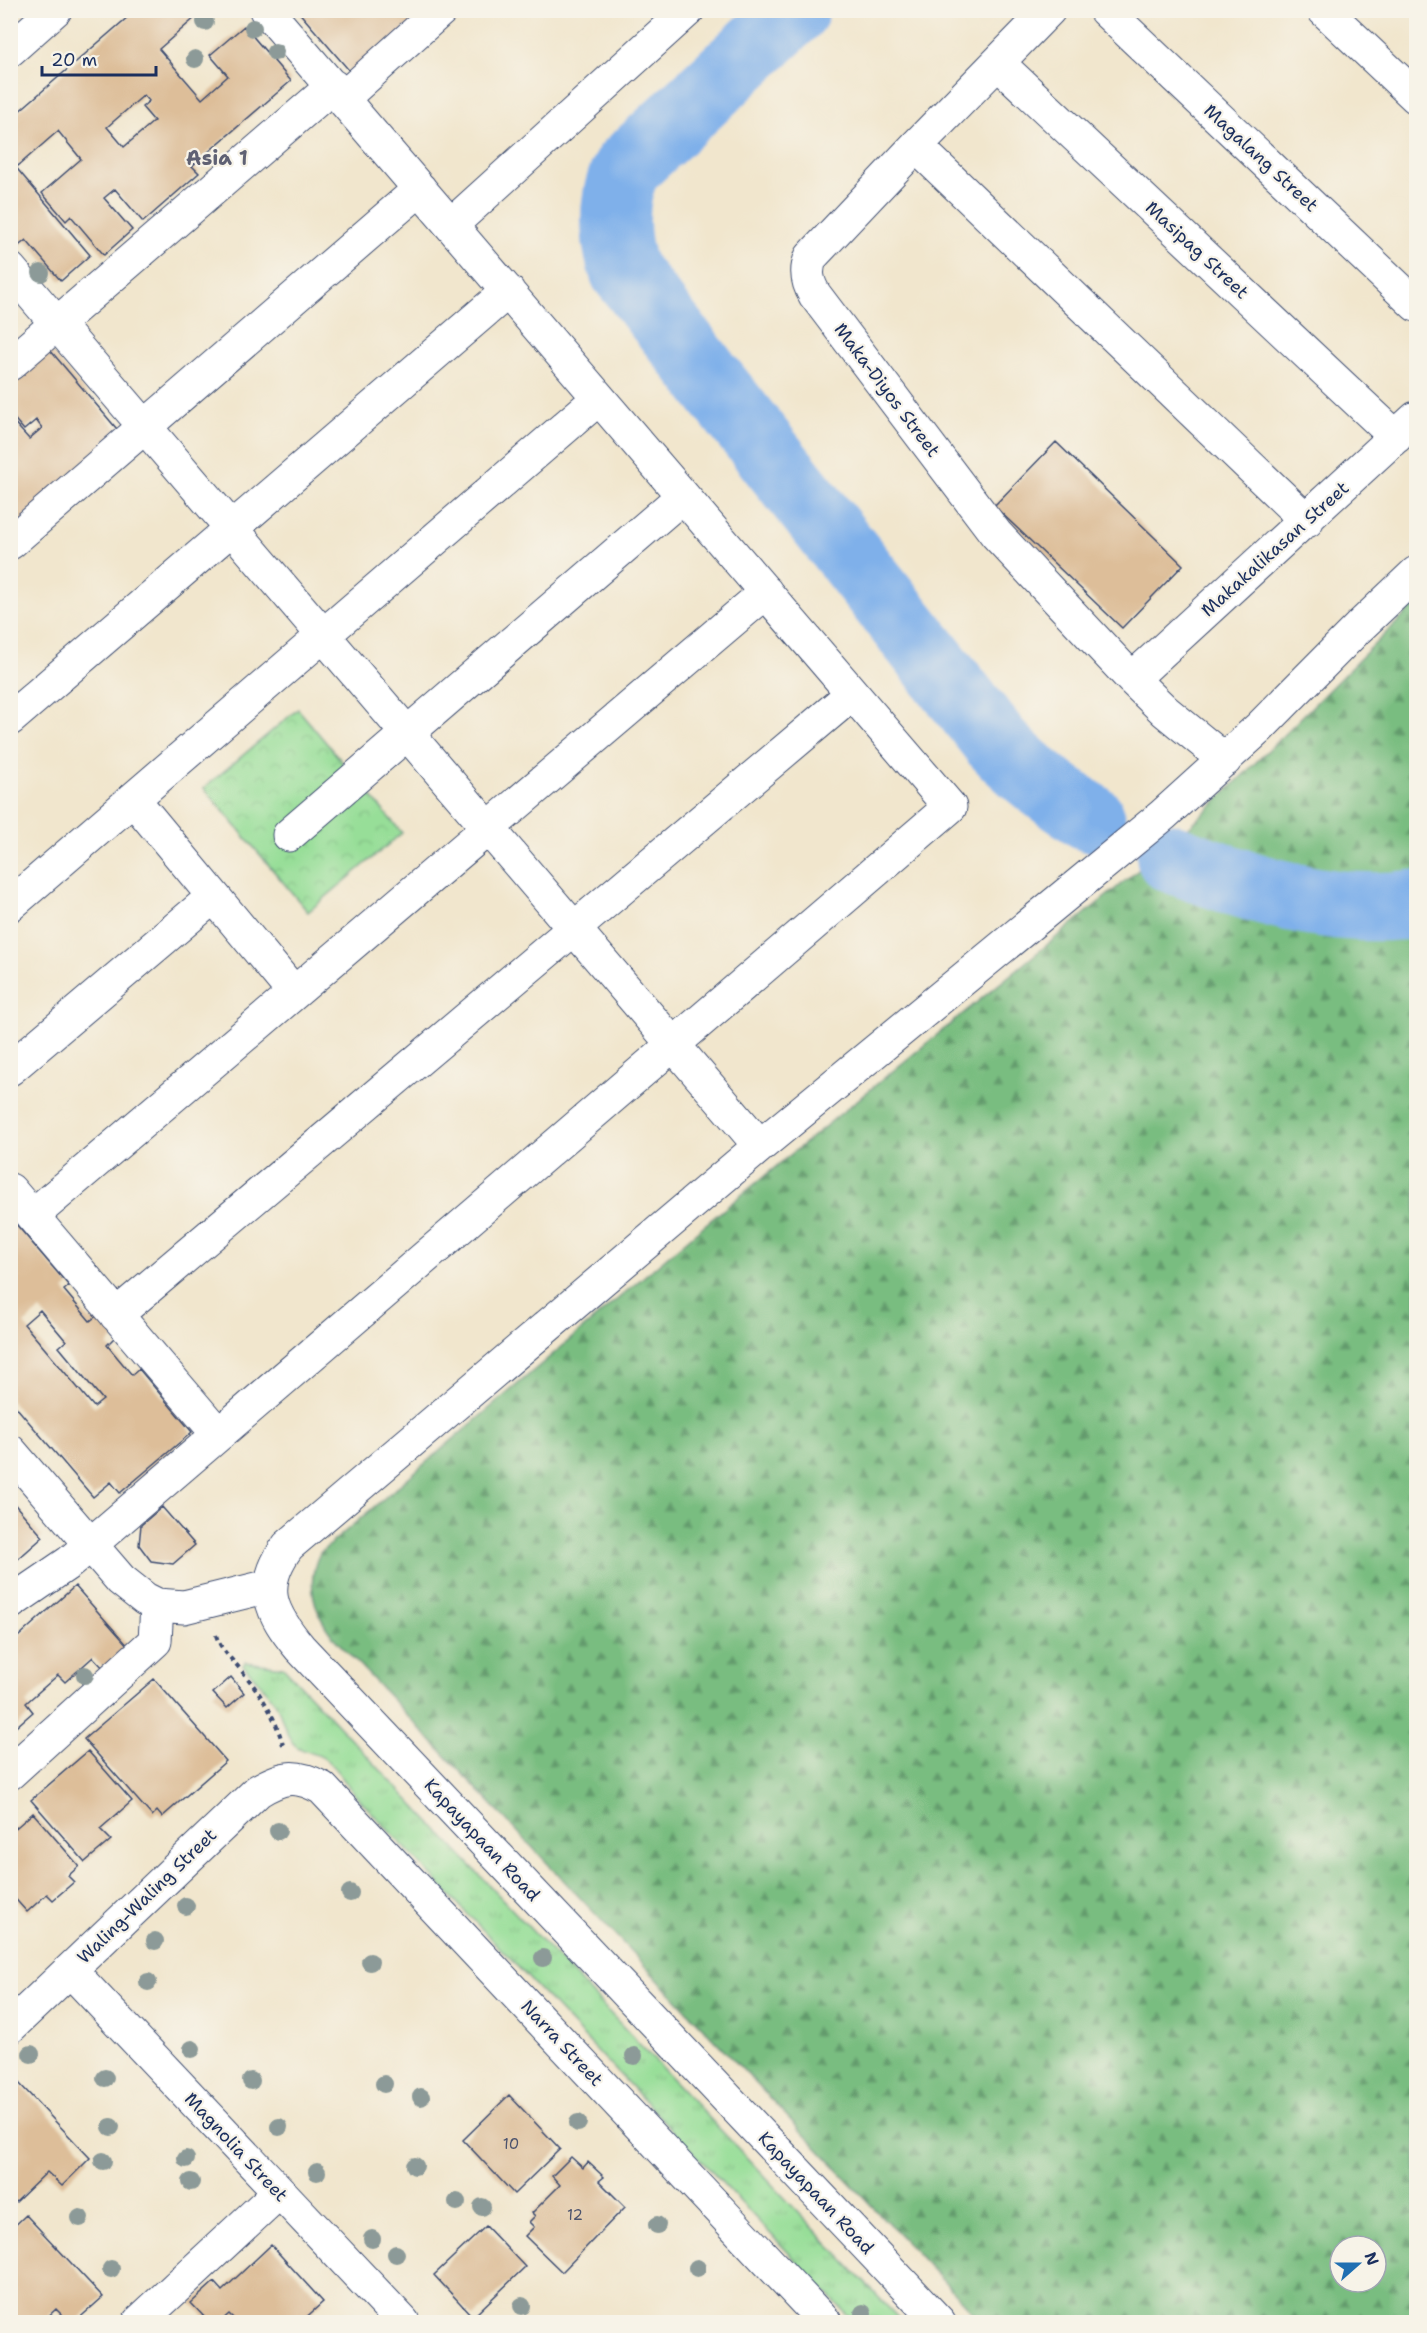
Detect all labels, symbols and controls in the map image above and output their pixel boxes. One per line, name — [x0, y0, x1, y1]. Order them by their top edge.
scale bar — [42, 39, 156, 77]
text: 20 m — [51, 48, 97, 72]
street label: Magalang Street — [1199, 99, 1323, 217]
district label: Asia 1 — [186, 145, 248, 171]
street label: Masipag Street — [1140, 196, 1254, 304]
street label: Maka-Diyos Street — [829, 318, 945, 462]
street label: Makakalikasan Street — [1196, 476, 1354, 622]
street label: Kapayapaan Road — [419, 1773, 545, 1907]
street label: Waling-Waling Street — [72, 1823, 222, 1969]
street label: Narra Street — [516, 1995, 608, 2091]
street label: Magnolia Street — [179, 2087, 293, 2207]
street label: Kapayapaan Road — [753, 2126, 879, 2260]
house number: 10 — [503, 2134, 519, 2154]
house number: 12 — [567, 2205, 583, 2225]
north arrow — [1328, 2234, 1388, 2294]
text: N — [1359, 2249, 1384, 2268]

